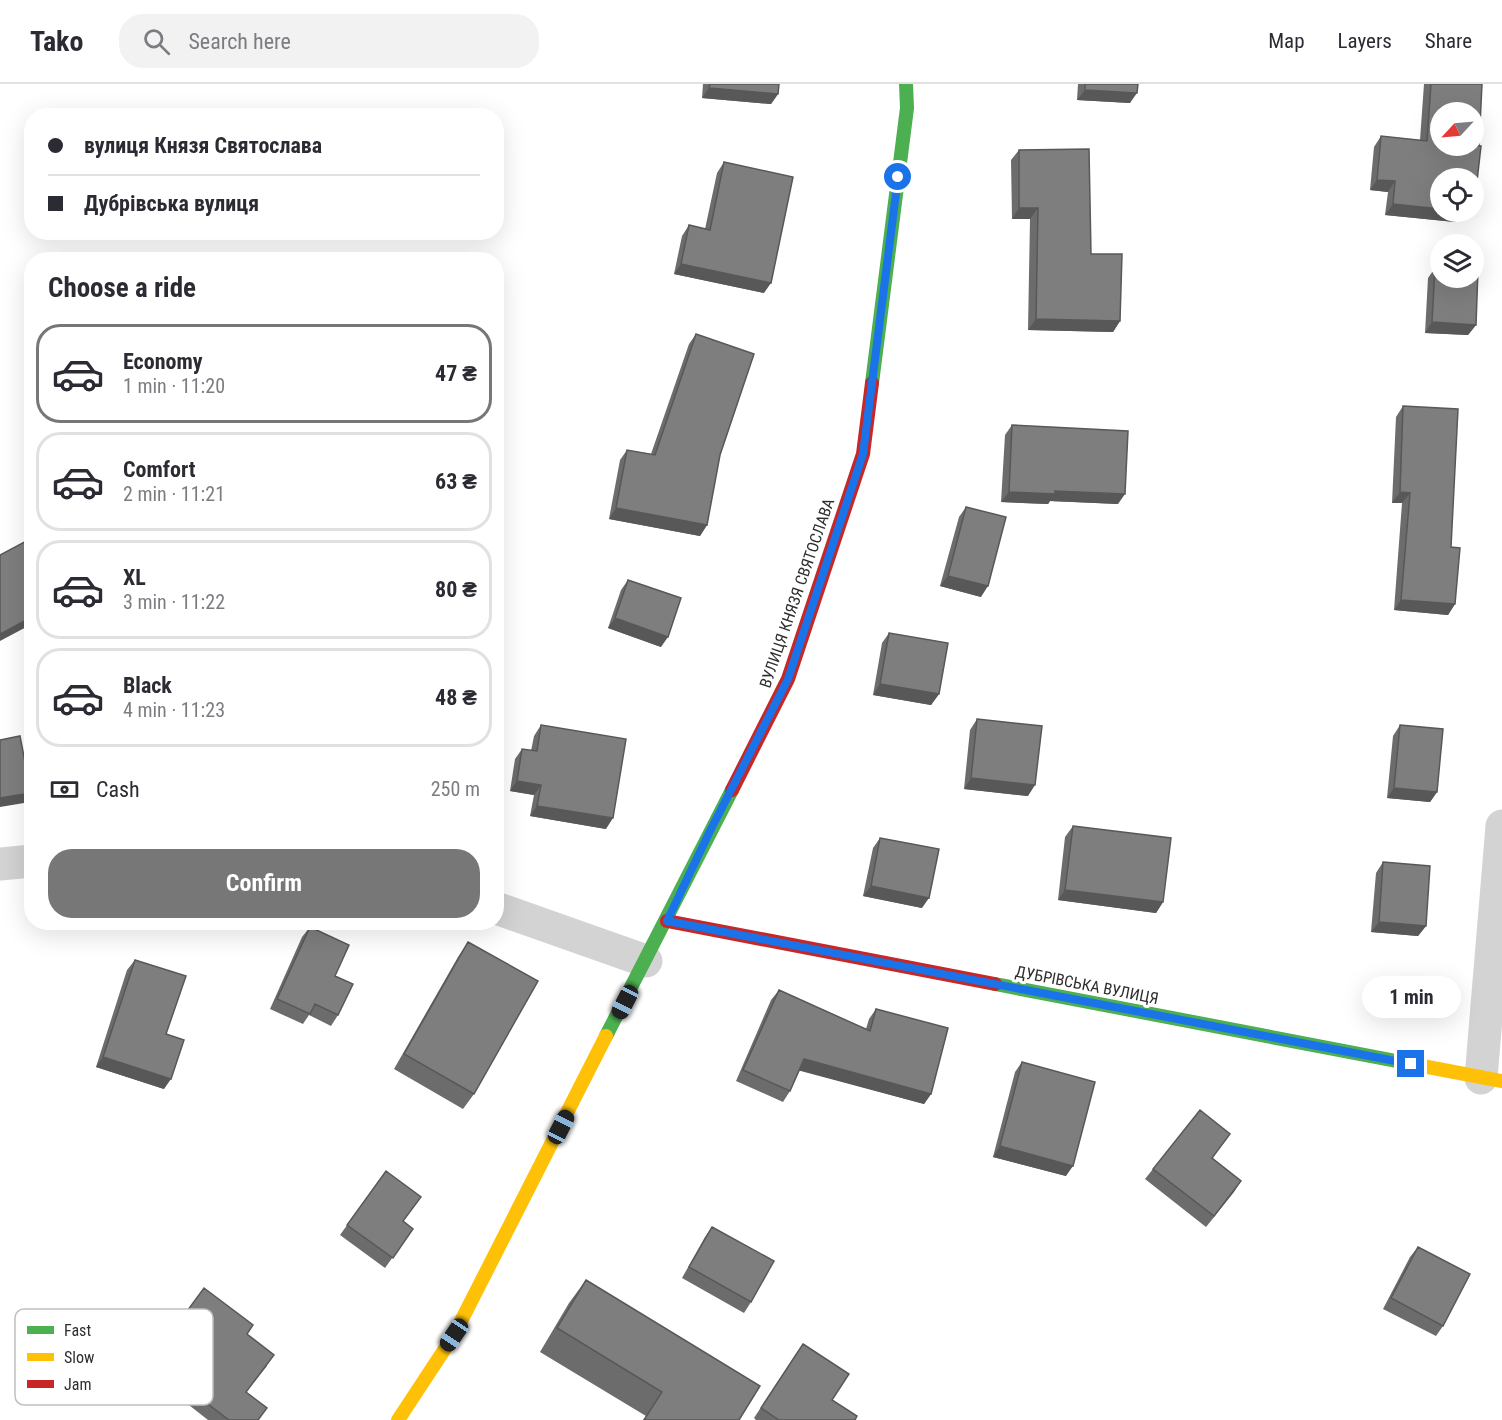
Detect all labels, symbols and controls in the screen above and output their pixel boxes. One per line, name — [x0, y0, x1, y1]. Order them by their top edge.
search box — [119, 14, 539, 68]
text: Tako — [30, 25, 83, 58]
icon: search — [140, 25, 173, 58]
text: Search here — [188, 29, 291, 54]
text: Map — [1268, 29, 1305, 53]
text: Layers — [1338, 29, 1392, 53]
text: Share — [1425, 29, 1472, 53]
north arrow — [1430, 102, 1484, 156]
map controls — [1430, 102, 1484, 288]
text: вулиця Князя Святослава — [84, 133, 322, 158]
route start — [884, 163, 911, 190]
button: locate — [1430, 168, 1484, 222]
text: Дубрівська вулиця — [84, 191, 259, 216]
button: layers — [1430, 234, 1484, 288]
text: Choose a ride — [48, 272, 196, 304]
icon: car — [51, 347, 105, 401]
text: Economy — [123, 349, 203, 374]
text: 47 ₴ — [435, 361, 477, 386]
text: 1 min · 11:20 — [123, 374, 225, 398]
icon: car — [51, 455, 105, 509]
text: Comfort — [123, 457, 196, 482]
text: 63 ₴ — [435, 469, 477, 494]
text: 2 min · 11:21 — [123, 482, 225, 506]
street label: ВУЛИЦЯ КНЯЗЯ СВЯТОСЛАВА — [756, 496, 838, 690]
icon: car — [51, 563, 105, 617]
text: XL — [123, 565, 146, 590]
text: 80 ₴ — [435, 577, 477, 602]
text: 3 min · 11:22 — [123, 590, 225, 614]
icon: car — [51, 671, 105, 725]
text: Black — [123, 673, 172, 698]
text: 48 ₴ — [435, 685, 477, 710]
text: 4 min · 11:23 — [123, 698, 225, 722]
icon: cash — [48, 773, 81, 806]
text: Cash — [96, 777, 140, 802]
text: 250 m — [431, 777, 480, 801]
button: Confirm — [48, 849, 480, 918]
street label: ДУБРІВСЬКА ВУЛИЦЯ — [1014, 962, 1160, 1008]
callout: 1 min — [1362, 977, 1460, 1019]
car — [609, 982, 641, 1022]
text: 1 min — [1389, 985, 1434, 1009]
route end — [1397, 1050, 1424, 1077]
car — [545, 1107, 577, 1147]
legend — [15, 1309, 213, 1405]
car — [436, 1315, 472, 1355]
text: Fast — [64, 1321, 91, 1340]
text: Slow — [64, 1348, 94, 1367]
text: Jam — [64, 1375, 91, 1394]

